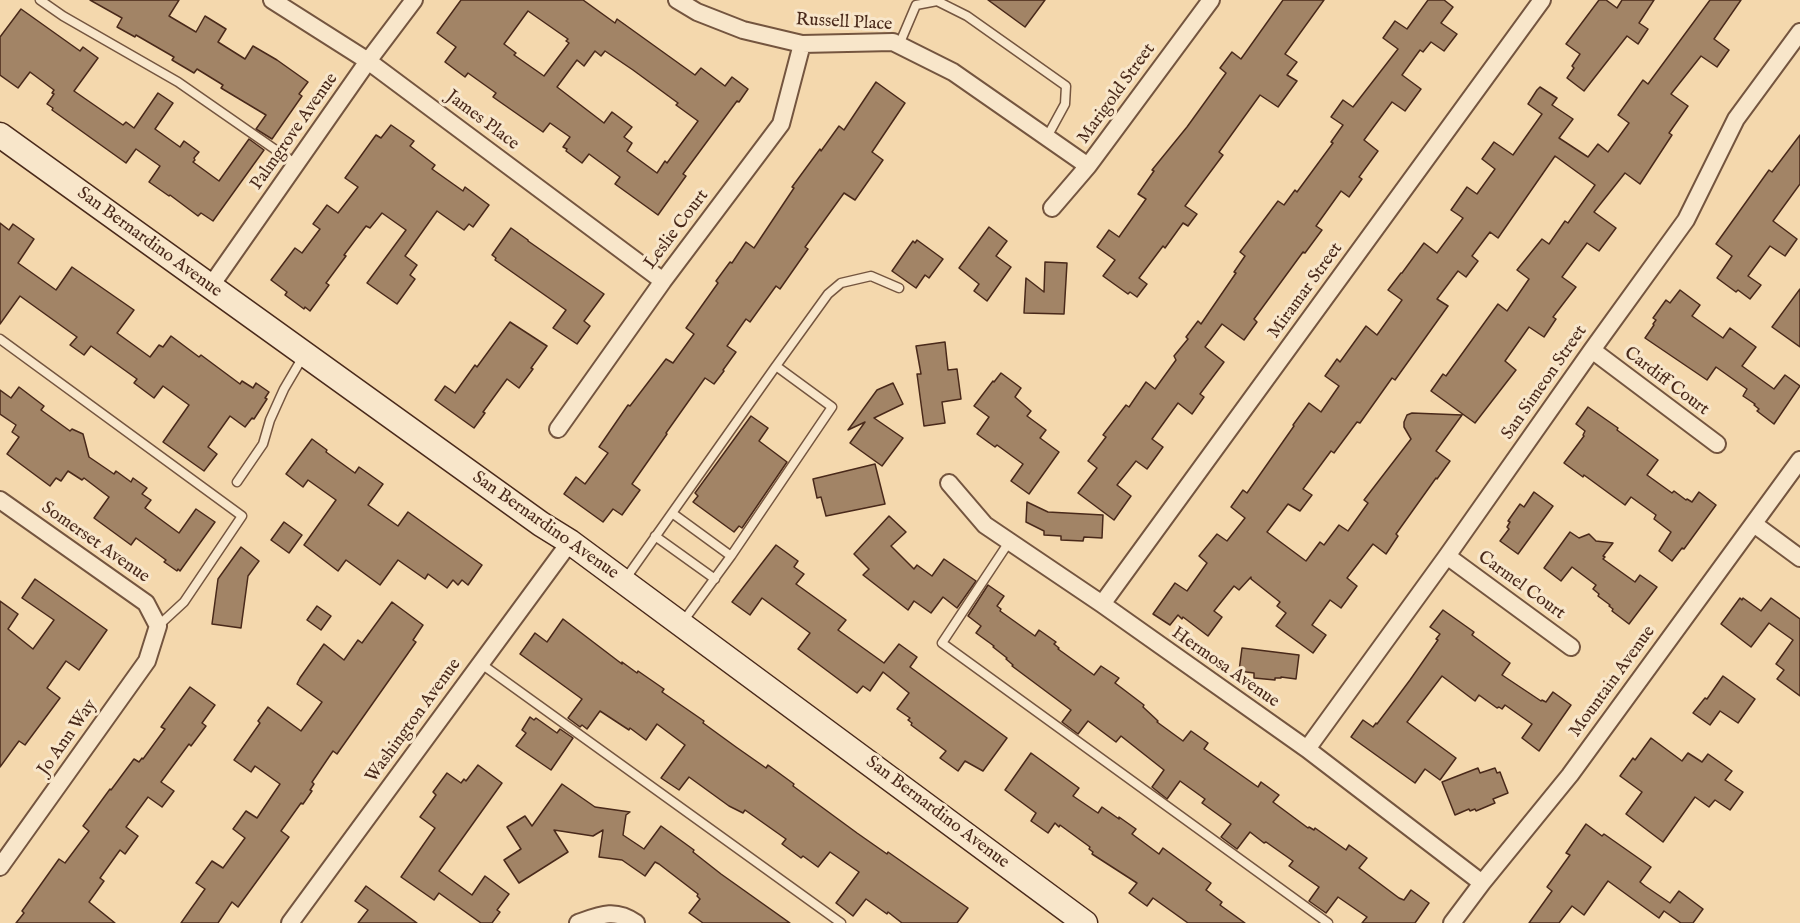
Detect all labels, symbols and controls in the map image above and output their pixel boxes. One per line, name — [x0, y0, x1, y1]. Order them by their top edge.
street label: Russell Place — [795, 10, 893, 36]
street label: Marigold Street — [1073, 40, 1161, 148]
street label: Palmgrove Avenue — [247, 69, 343, 195]
street label: James Place — [441, 86, 523, 156]
street label: San Bernardino Avenue — [72, 183, 226, 303]
street label: Leslie Court — [640, 186, 714, 274]
street label: Miramar Street — [1264, 239, 1348, 343]
street label: San Simeon Street — [1498, 322, 1592, 444]
street label: Cardiff Court — [1619, 343, 1713, 421]
street label: San Bernardino Avenue — [468, 467, 622, 585]
street label: Somerset Avenue — [37, 498, 153, 588]
street label: Carmel Court — [1473, 547, 1569, 625]
street label: Mountain Avenue — [1565, 622, 1661, 742]
street label: Hermosa Avenue — [1167, 623, 1283, 713]
street label: Washington Avenue — [362, 655, 466, 787]
street label: Jo Ann Way — [34, 696, 102, 780]
street label: San Bernardino Avenue — [861, 752, 1013, 874]

